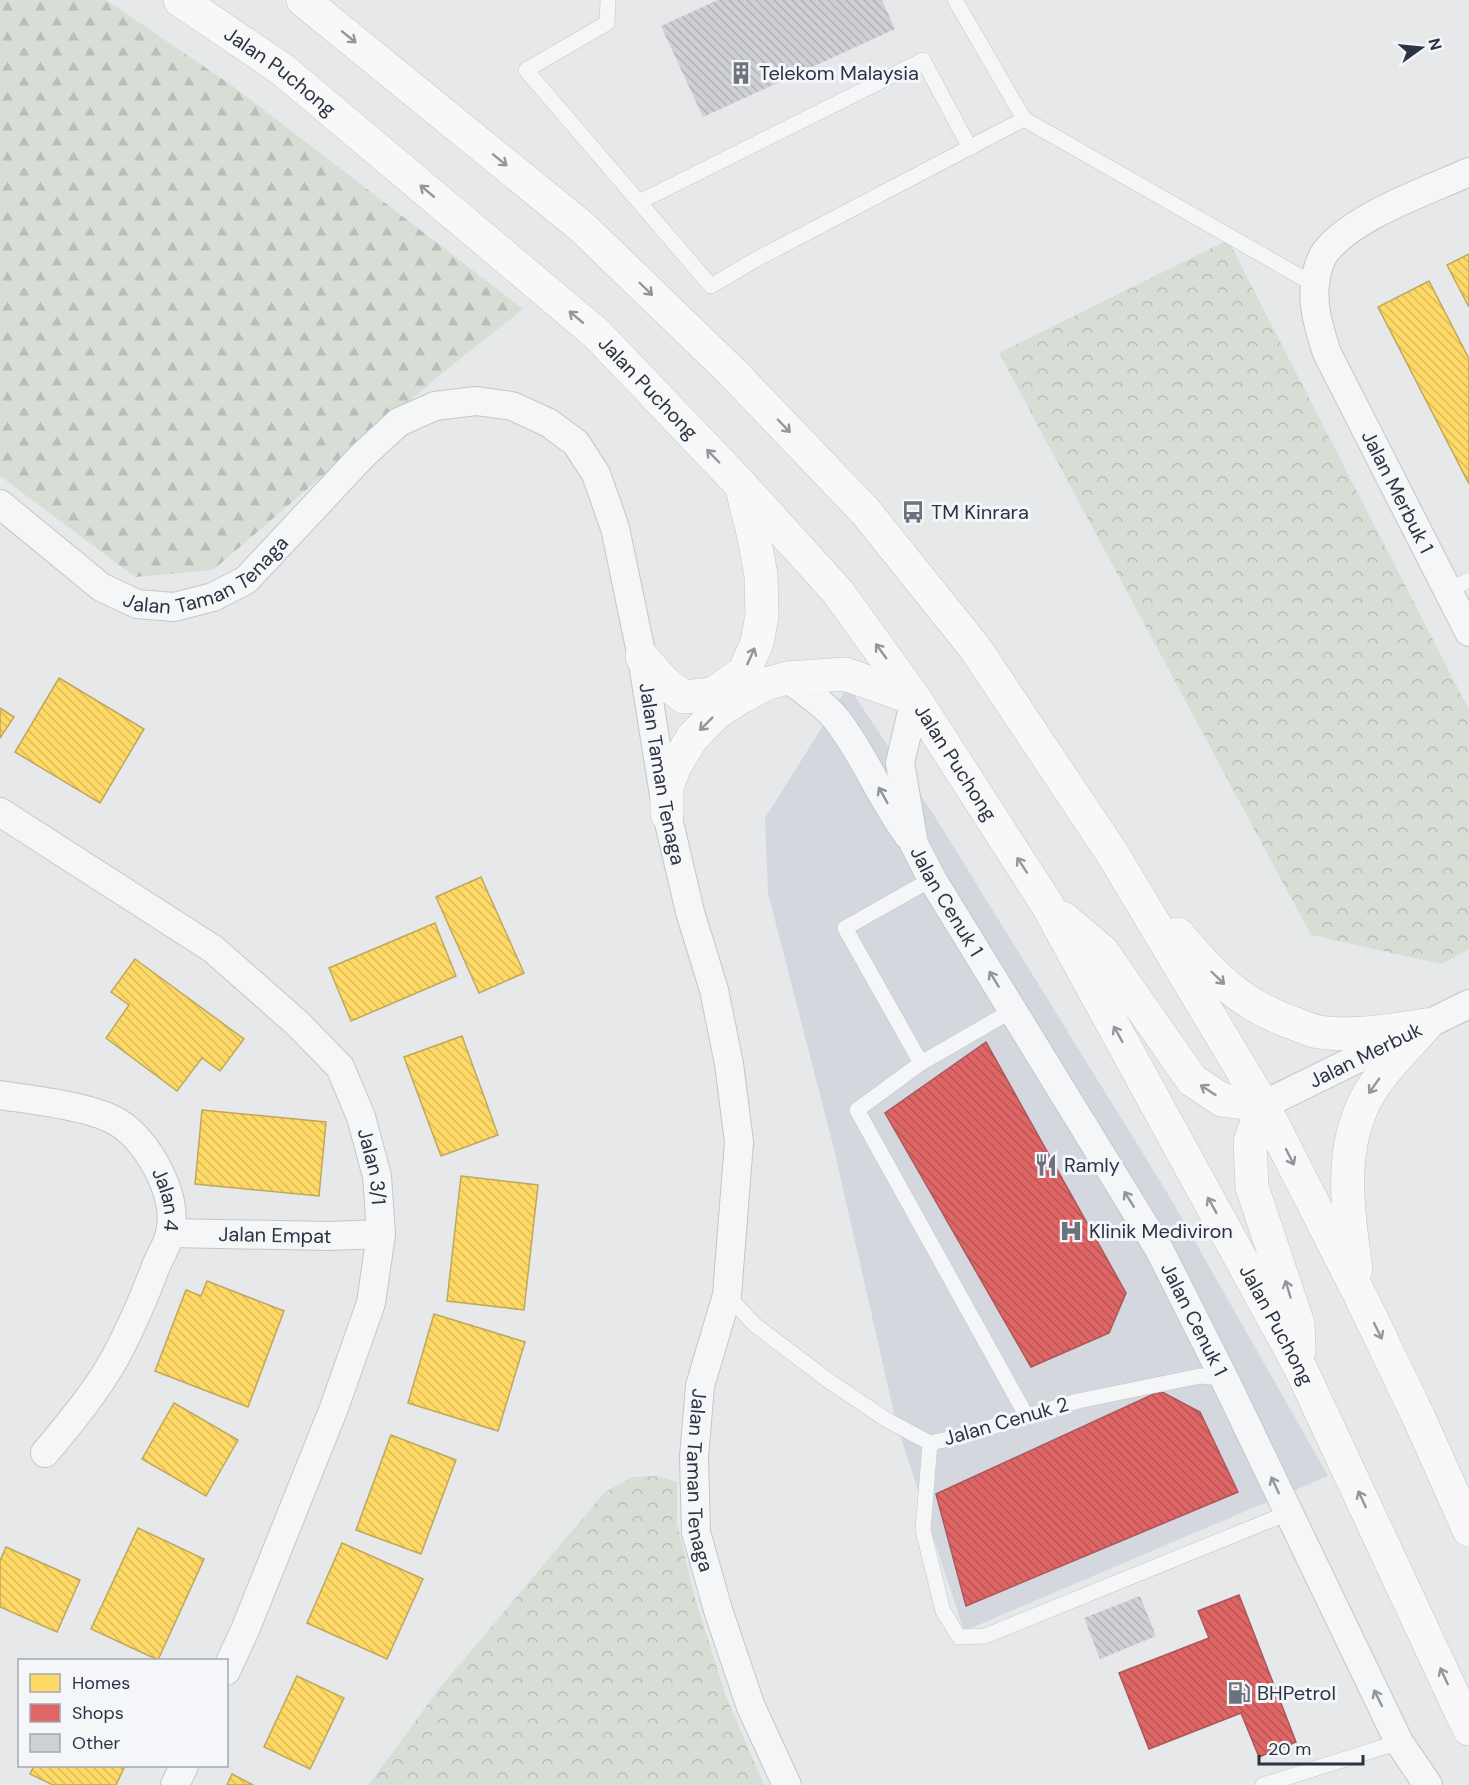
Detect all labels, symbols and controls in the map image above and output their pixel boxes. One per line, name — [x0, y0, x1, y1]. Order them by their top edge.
north arrow — [1391, 18, 1451, 78]
street label: Jalan Puchong — [219, 21, 341, 122]
one-way arrow — [340, 30, 356, 43]
text: N — [1423, 36, 1447, 53]
building icon: Telekom Malaysia — [728, 60, 754, 86]
place label: Telekom Malaysia — [759, 60, 919, 86]
one-way arrow — [492, 153, 507, 167]
one-way arrow — [420, 184, 435, 198]
one-way arrow — [638, 281, 653, 295]
one-way arrow — [569, 310, 584, 324]
street label: Jalan Puchong — [593, 330, 704, 445]
one-way arrow — [777, 419, 791, 434]
street label: Jalan Merbuk 1 — [1356, 426, 1440, 557]
one-way arrow — [706, 448, 720, 463]
bus stop icon: TM Kinrara — [900, 499, 926, 525]
place label: TM Kinrara — [931, 499, 1029, 525]
street label: Jalan Taman Tenaga — [119, 530, 294, 620]
one-way arrow — [875, 644, 887, 660]
one-way arrow — [746, 648, 757, 666]
street label: Jalan Taman Tenaga — [633, 681, 692, 867]
street label: Jalan Puchong — [909, 699, 1003, 826]
one-way arrow — [698, 716, 713, 731]
one-way arrow — [877, 787, 889, 804]
street label: Jalan Cenuk 1 — [904, 842, 989, 961]
one-way arrow — [1016, 857, 1028, 874]
one-way arrow — [1211, 970, 1226, 985]
one-way arrow — [987, 971, 999, 988]
street label: Jalan Merbuk — [1305, 1016, 1426, 1094]
one-way arrow — [1112, 1026, 1124, 1043]
one-way arrow — [1368, 1077, 1380, 1094]
one-way arrow — [1199, 1084, 1216, 1097]
street label: Jalan 3/1 — [352, 1125, 392, 1206]
one-way arrow — [1285, 1148, 1296, 1166]
restaurant icon: Ramly — [1033, 1152, 1059, 1178]
place label: Ramly — [1064, 1152, 1120, 1178]
street label: Jalan 4 — [146, 1163, 185, 1233]
one-way arrow — [1122, 1191, 1134, 1208]
one-way arrow — [1206, 1197, 1217, 1215]
hospital icon: Klinik Mediviron — [1058, 1218, 1084, 1244]
place label: Klinik Mediviron — [1089, 1218, 1233, 1244]
street label: Jalan Empat — [218, 1221, 332, 1249]
street label: Jalan Cenuk 1 — [1155, 1258, 1234, 1380]
street label: Jalan Puchong — [1233, 1260, 1320, 1389]
one-way arrow — [1282, 1280, 1293, 1299]
one-way arrow — [1372, 1322, 1384, 1340]
street label: Jalan Taman Tenaga — [681, 1387, 720, 1575]
street label: Jalan Cenuk 2 — [941, 1391, 1071, 1451]
one-way arrow — [1268, 1476, 1280, 1494]
one-way arrow — [1355, 1491, 1367, 1509]
legend — [18, 1659, 228, 1767]
one-way arrow — [1438, 1668, 1450, 1686]
text: Homes — [72, 1671, 130, 1695]
fuel station icon: BHPetrol — [1226, 1680, 1252, 1706]
place label: BHPetrol — [1257, 1680, 1336, 1706]
one-way arrow — [1371, 1689, 1383, 1707]
text: Shops — [72, 1701, 124, 1725]
scale bar — [1259, 1728, 1362, 1766]
text: Other — [72, 1731, 121, 1755]
text: 20 m — [1268, 1737, 1311, 1761]

